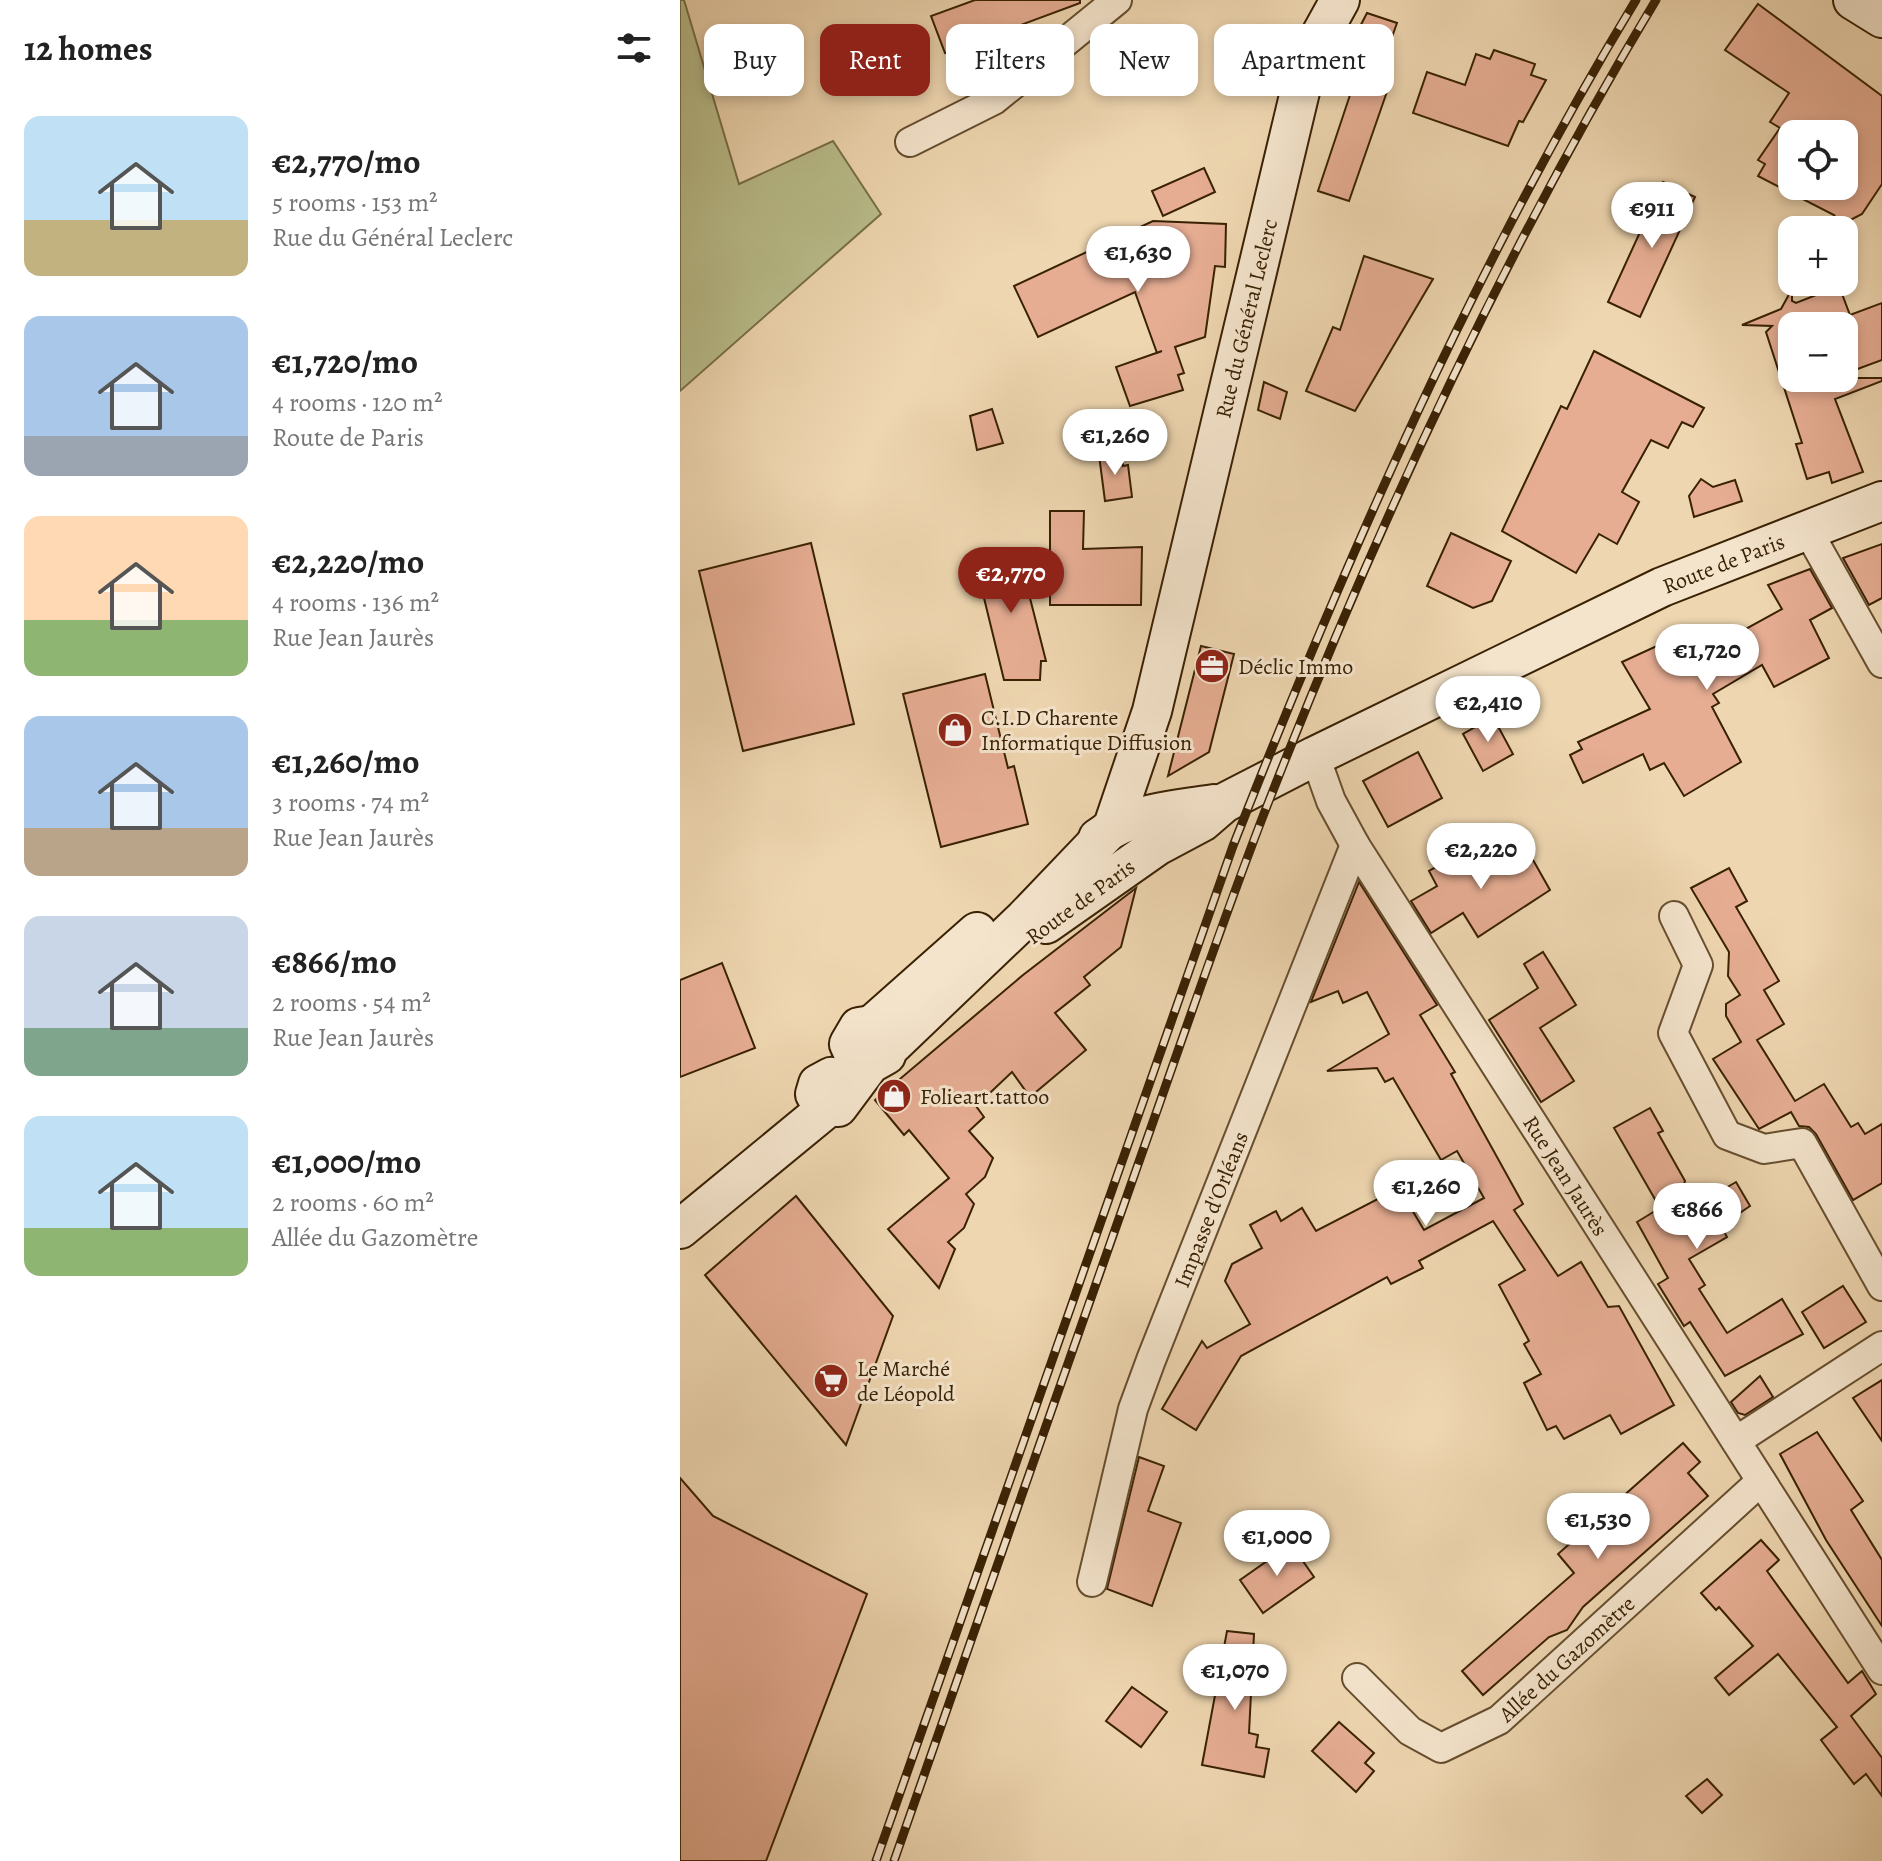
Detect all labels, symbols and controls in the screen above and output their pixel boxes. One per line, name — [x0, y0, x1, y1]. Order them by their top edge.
chip: Buy — [704, 24, 804, 96]
chip: Rent — [820, 24, 930, 96]
chip: Filters — [946, 24, 1074, 96]
chip: New — [1090, 24, 1198, 96]
chip: Apartment — [1214, 24, 1394, 96]
text: 12 homes — [24, 25, 153, 72]
icon: filters — [612, 26, 656, 70]
map controls — [1778, 120, 1858, 392]
button: locate — [1778, 120, 1858, 200]
text: €2,770/mo — [272, 138, 420, 185]
icon: home — [88, 148, 184, 244]
pin: €911 — [1605, 182, 1699, 250]
text: 5 rooms · 153 m² — [272, 185, 438, 220]
text: €911 — [1629, 190, 1675, 225]
street label: Rue du Général Leclerc — [1208, 216, 1285, 421]
button: + — [1778, 216, 1858, 296]
text: Rue du Général Leclerc — [272, 220, 513, 255]
pin: €1,630 — [1073, 226, 1203, 294]
text: €1,630 — [1104, 234, 1172, 269]
button: − — [1778, 312, 1858, 392]
text: €1,720/mo — [272, 338, 418, 385]
icon: home — [88, 348, 184, 444]
text: 4 rooms · 120 m² — [272, 385, 442, 420]
pin: €1,260 — [1050, 409, 1180, 477]
text: €1,260 — [1080, 417, 1150, 452]
text: Route de Paris — [272, 420, 424, 455]
street label: Route de Paris — [1658, 527, 1789, 601]
text: €2,220/mo — [272, 538, 424, 585]
pin: €2,770 — [946, 547, 1076, 615]
icon: home — [88, 548, 184, 644]
text: €2,770 — [976, 555, 1046, 590]
text: 4 rooms · 136 m² — [272, 585, 439, 620]
text: Rue Jean Jaurès — [272, 620, 434, 655]
pin: €1,720 — [1642, 624, 1772, 692]
text: €1,720 — [1673, 632, 1741, 667]
office icon: Déclic Immo — [1193, 647, 1231, 685]
place label: Déclic Immo — [1238, 652, 1353, 682]
pin: €2,410 — [1423, 676, 1553, 744]
text: €2,410 — [1453, 684, 1523, 719]
place label: C.I.D Charente Informatique Diffusion — [981, 703, 1192, 758]
shop icon: C.I.D Charente Informatique Diffusion — [936, 711, 974, 749]
text: €1,260/mo — [272, 738, 419, 785]
icon: home — [88, 748, 184, 844]
text: 3 rooms · 74 m² — [272, 785, 429, 820]
text: Rue Jean Jaurès — [272, 820, 434, 855]
pin: €2,220 — [1416, 823, 1546, 891]
text: €2,220 — [1445, 831, 1517, 866]
street label: Route de Paris — [1020, 852, 1141, 952]
text: €866/mo — [272, 938, 397, 985]
icon: home — [88, 948, 184, 1044]
text: 2 rooms · 54 m² — [272, 985, 431, 1020]
text: Rue Jean Jaurès — [272, 1020, 434, 1055]
shop icon: Folieart.tattoo — [875, 1077, 913, 1115]
place label: Folieart.tattoo — [920, 1082, 1049, 1112]
street label: Rue Jean Jaurès — [1516, 1110, 1615, 1242]
street label: Impasse d'Orléans — [1167, 1127, 1256, 1292]
text: €1,000/mo — [272, 1138, 421, 1185]
icon: home — [88, 1148, 184, 1244]
pin: €1,260 — [1361, 1160, 1491, 1228]
text: €1,260 — [1391, 1168, 1461, 1203]
pin: €866 — [1650, 1183, 1744, 1251]
text: 2 rooms · 60 m² — [272, 1185, 434, 1220]
text: €866 — [1671, 1191, 1723, 1226]
text: Allée du Gazomètre — [272, 1220, 478, 1255]
place label: Le Marché de Léopold — [857, 1354, 955, 1409]
supermarket icon: Le Marché de Léopold — [812, 1362, 850, 1400]
pin: €1,530 — [1533, 1493, 1663, 1561]
text: €1,530 — [1565, 1501, 1631, 1536]
pin: €1,000 — [1212, 1510, 1342, 1578]
text: €1,000 — [1242, 1518, 1312, 1553]
street label: Allée du Gazomètre — [1492, 1589, 1642, 1730]
pin: €1,070 — [1170, 1644, 1300, 1712]
text: €1,070 — [1201, 1652, 1269, 1687]

